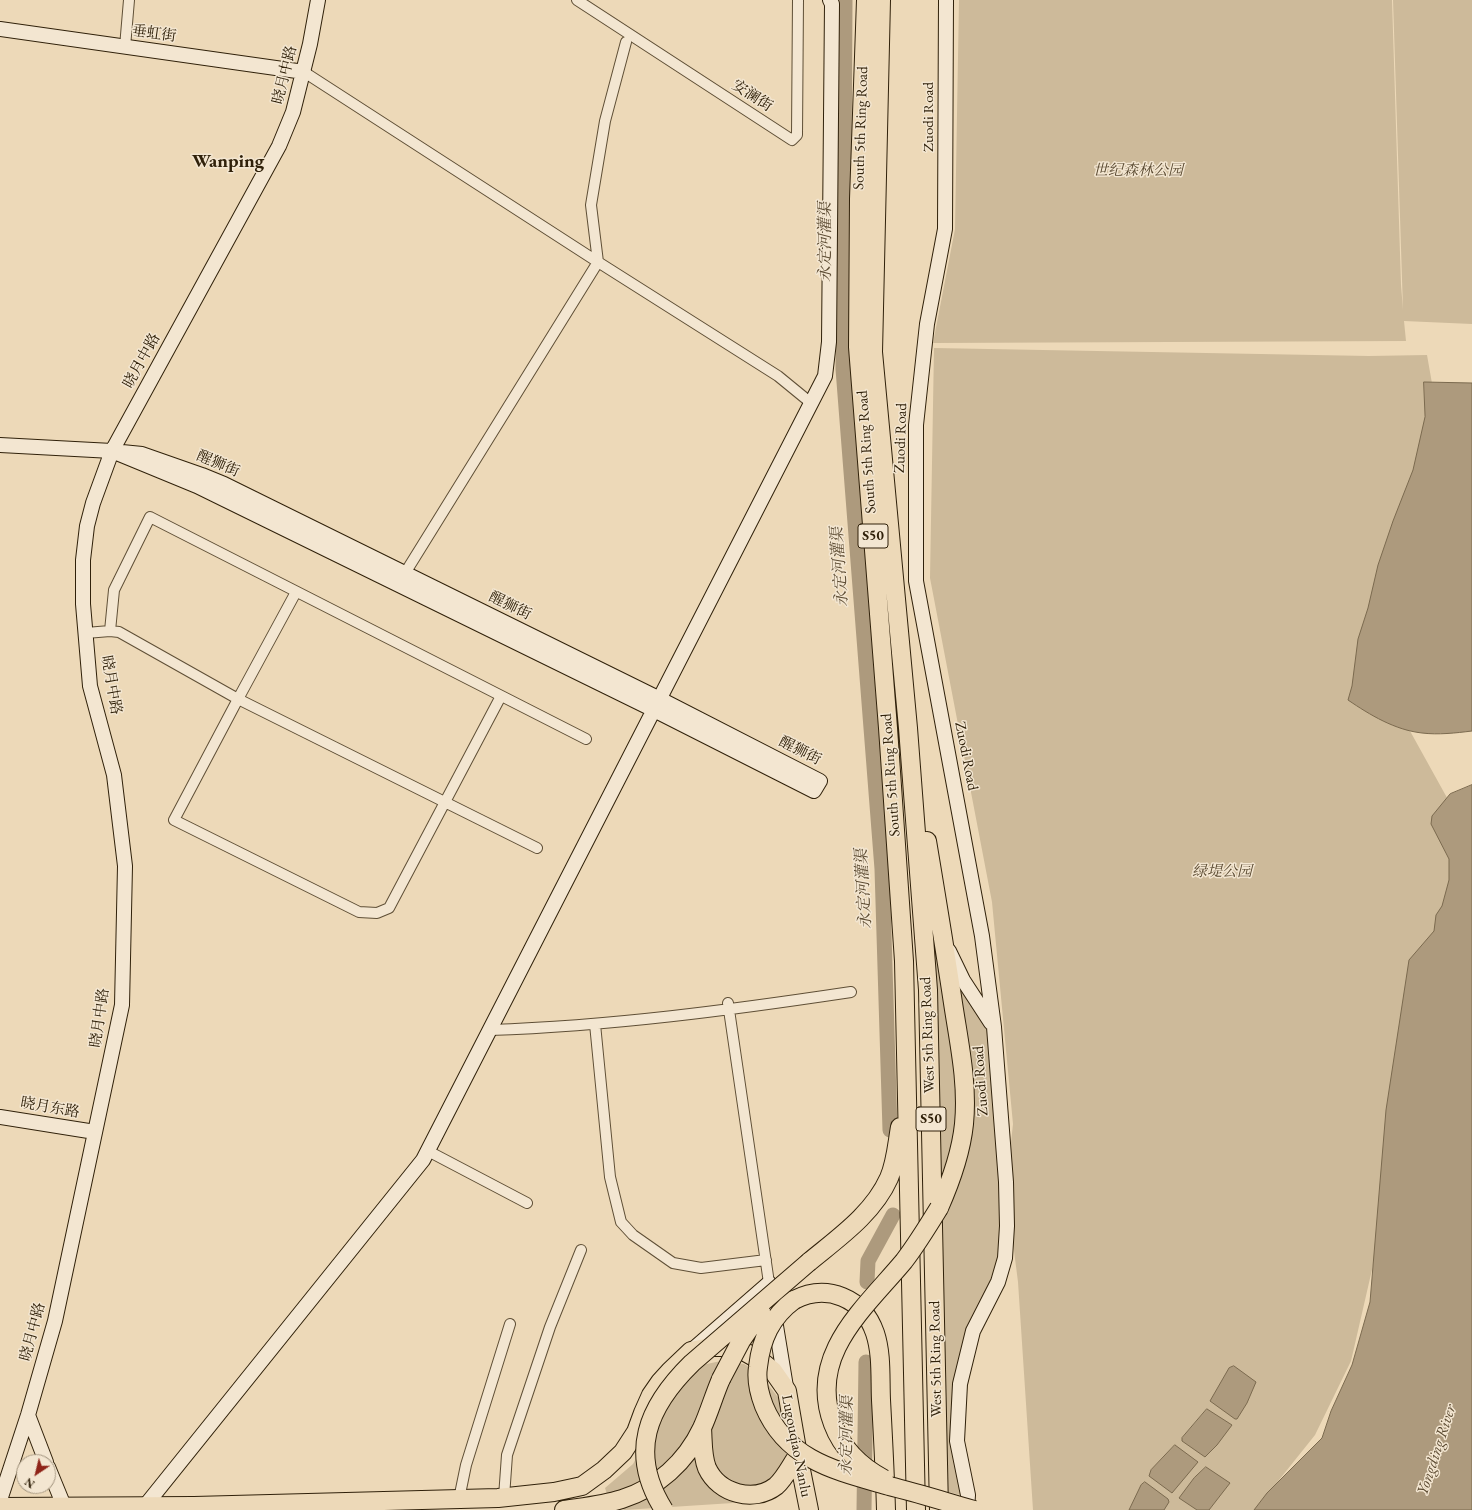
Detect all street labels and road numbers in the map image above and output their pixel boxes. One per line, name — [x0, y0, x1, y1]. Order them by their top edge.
street label: 垂虹街 — [130, 22, 178, 46]
street label: 晓月中路 — [269, 44, 301, 106]
street label: South 5th Ring Road — [850, 66, 872, 190]
street label: 安澜街 — [728, 76, 776, 116]
street label: Zuodi Road — [920, 82, 938, 152]
street label: 晓月中路 — [120, 330, 164, 392]
street label: South 5th Ring Road — [854, 390, 880, 514]
street label: Zuodi Road — [891, 403, 911, 473]
street label: 醒狮街 — [194, 447, 242, 481]
road number: S50 — [858, 524, 888, 548]
street label: 醒狮街 — [486, 588, 534, 624]
street label: 晓月中路 — [97, 654, 125, 716]
street label: South 5th Ring Road — [878, 713, 904, 837]
street label: Zuodi Road — [950, 720, 982, 792]
street label: 醒狮街 — [776, 733, 824, 769]
street label: West 5th Ring Road — [917, 976, 939, 1094]
street label: 晓月中路 — [87, 987, 113, 1049]
street label: Zuodi Road — [970, 1045, 992, 1117]
street label: 晓月东路 — [19, 1094, 81, 1122]
road number: S50 — [916, 1107, 946, 1131]
street label: 晓月中路 — [17, 1301, 49, 1363]
street label: West 5th Ring Road — [926, 1301, 946, 1417]
street label: Lugouqiao Nanlu — [777, 1393, 815, 1499]

